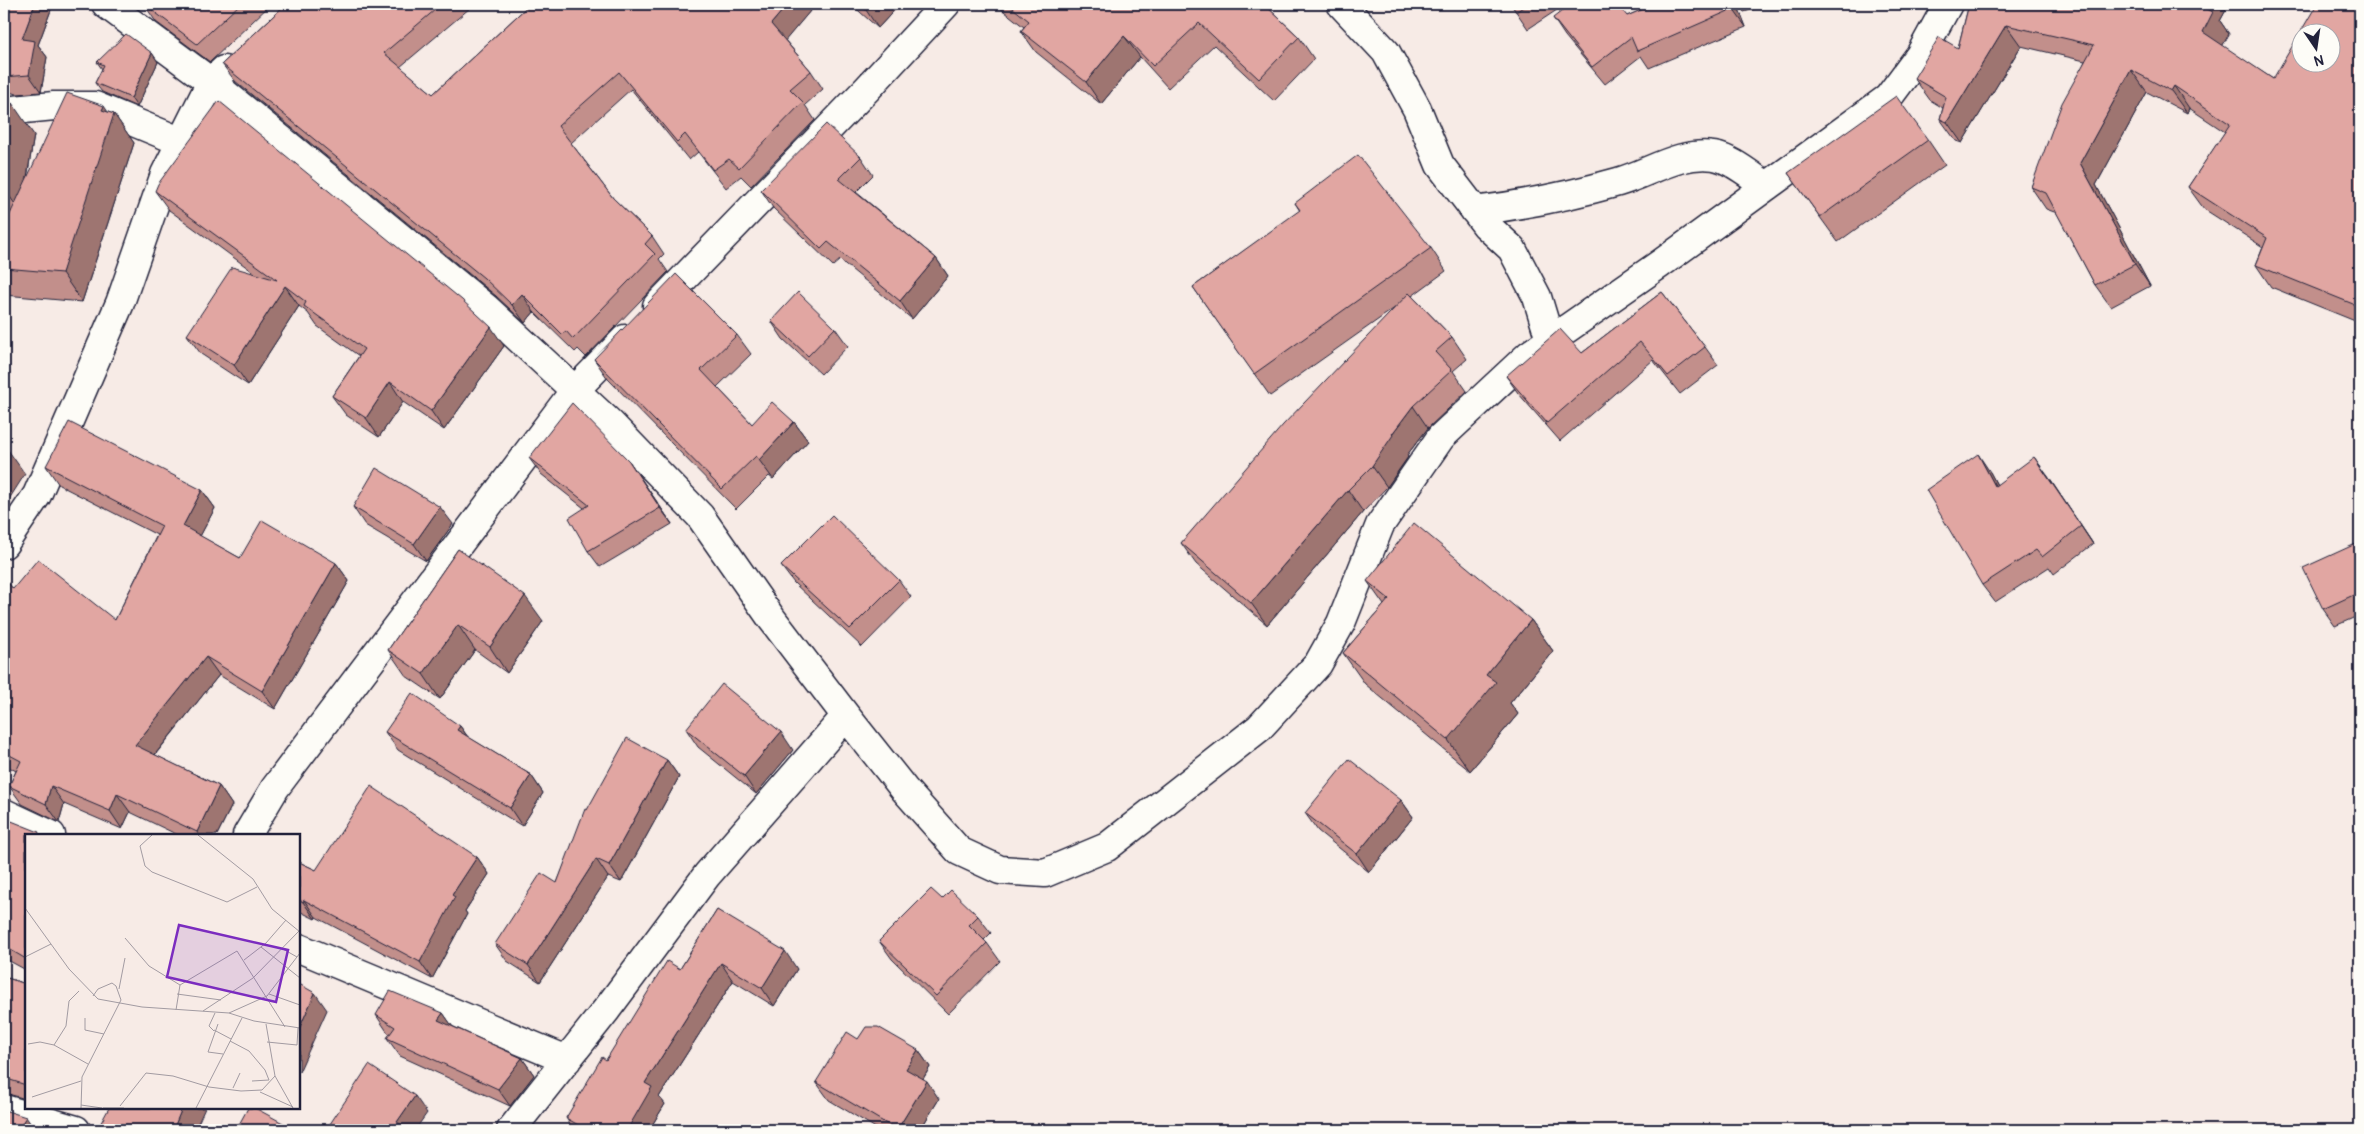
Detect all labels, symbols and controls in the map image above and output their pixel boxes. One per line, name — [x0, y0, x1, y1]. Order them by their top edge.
north arrow — [2292, 22, 2342, 72]
text: N — [2312, 51, 2325, 70]
inset map — [25, 834, 300, 1109]

